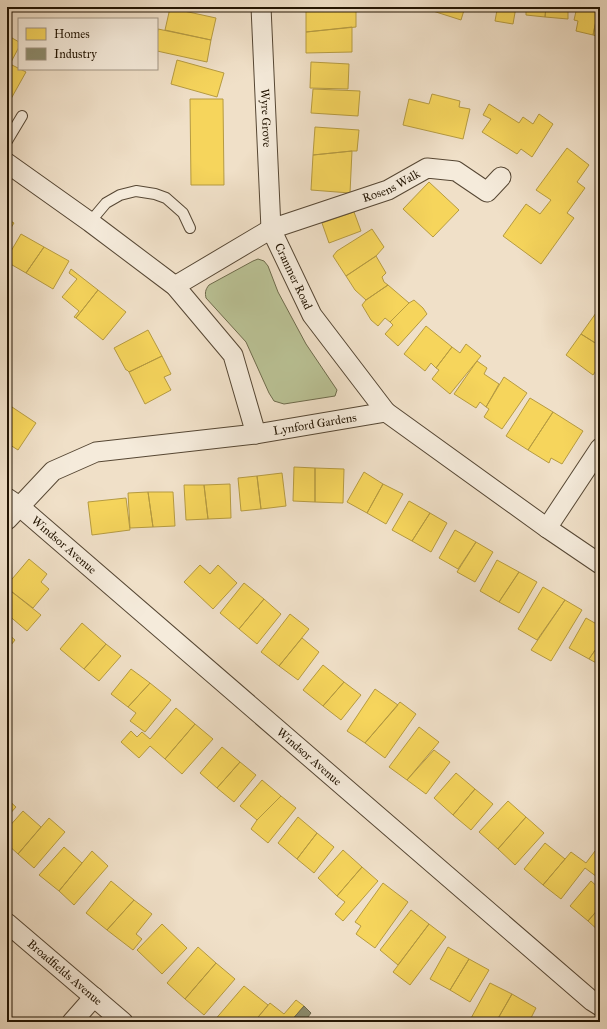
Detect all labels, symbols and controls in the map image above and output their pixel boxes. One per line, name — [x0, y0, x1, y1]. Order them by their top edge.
legend — [18, 18, 158, 70]
text: Homes — [54, 27, 90, 41]
text: Industry — [54, 47, 97, 61]
street label: Wyre Grove — [258, 88, 274, 148]
street label: Rosens Walk — [361, 166, 423, 205]
street label: Cranmer Road — [272, 241, 315, 312]
street label: Lynford Gardens — [272, 410, 358, 438]
street label: Windsor Avenue — [29, 513, 99, 577]
street label: Windsor Avenue — [274, 725, 344, 788]
street label: Broadfields Avenue — [25, 937, 105, 1008]

